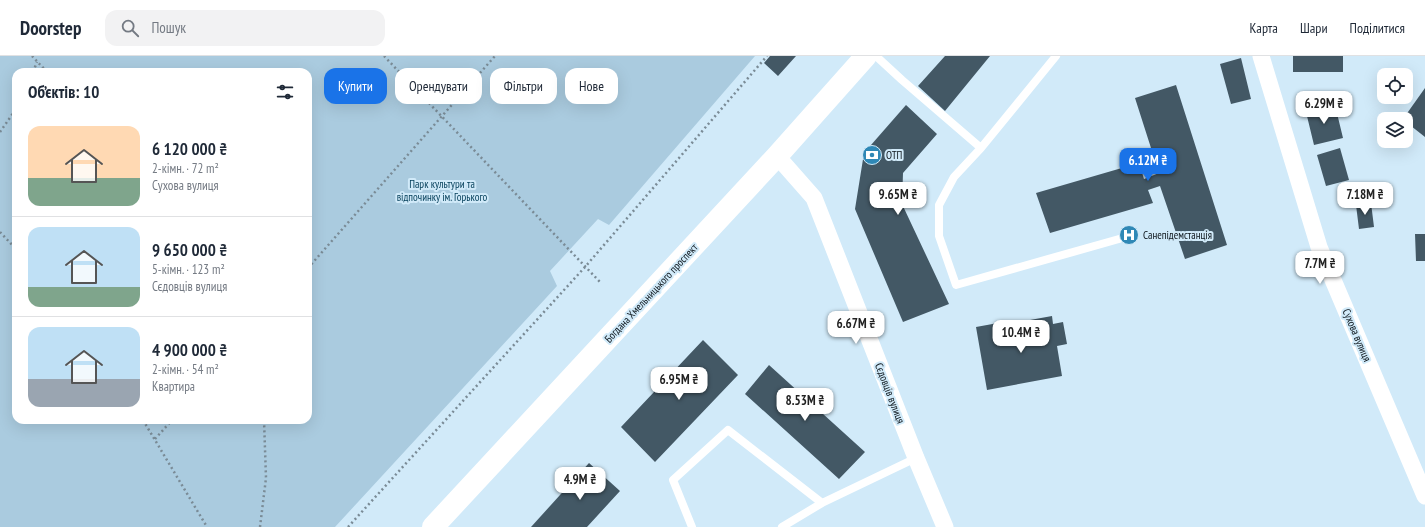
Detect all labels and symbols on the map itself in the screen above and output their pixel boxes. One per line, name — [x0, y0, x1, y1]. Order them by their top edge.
pin: 6.29M ₴ — [1287, 91, 1361, 125]
bank icon: ОТП — [861, 144, 883, 166]
place label: ОТП — [886, 148, 903, 162]
pin: 6.12M ₴ — [1111, 148, 1185, 182]
park label: Парк культури та відпочинку ім. Горького — [397, 177, 488, 204]
pin: 9.65M ₴ — [861, 182, 935, 216]
pin: 7.18M ₴ — [1328, 182, 1402, 216]
hospital icon: Санепідемстанція — [1118, 224, 1140, 246]
place label: Санепідемстанція — [1143, 228, 1212, 242]
street label: Богдана Хмельницького проспект — [601, 240, 701, 345]
pin: 7.7M ₴ — [1287, 251, 1353, 285]
street label: Сухова вулиця — [1340, 306, 1374, 364]
pin: 6.67M ₴ — [819, 311, 893, 345]
pin: 10.4M ₴ — [984, 320, 1058, 354]
street label: Сєдовців вулиця — [872, 361, 908, 425]
pin: 6.95M ₴ — [642, 367, 716, 401]
pin: 8.53M ₴ — [768, 388, 842, 422]
pin: 4.9M ₴ — [547, 467, 613, 501]

